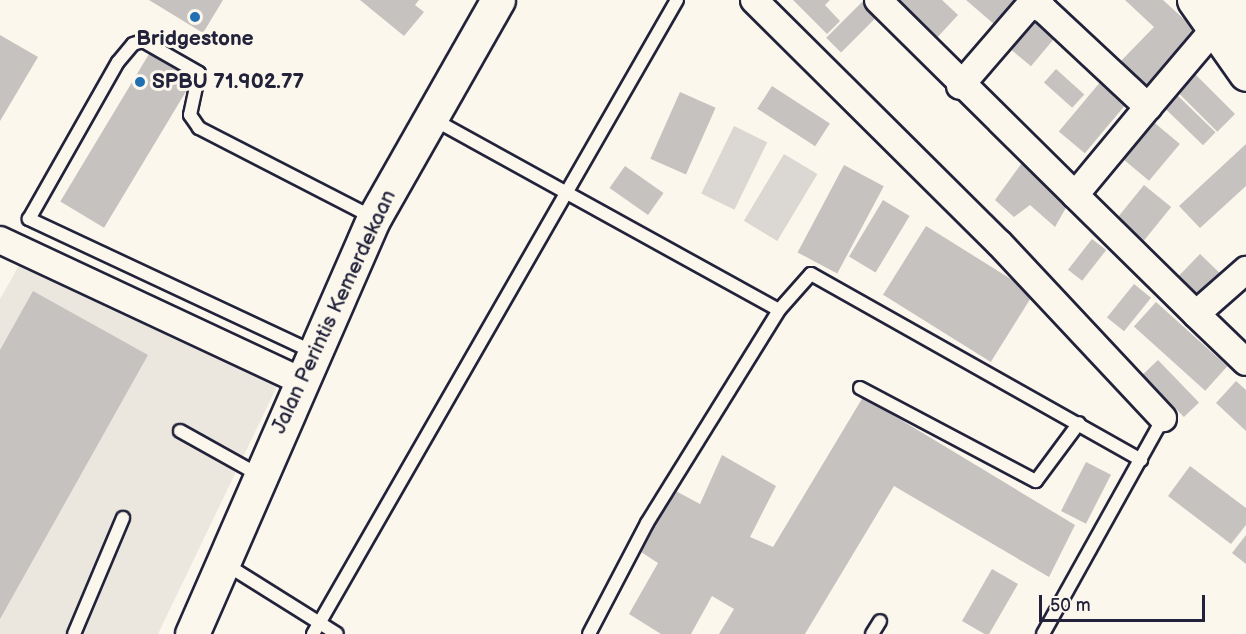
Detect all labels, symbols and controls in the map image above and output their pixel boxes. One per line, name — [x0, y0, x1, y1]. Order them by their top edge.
marker: Bridgestone — [188, 10, 202, 24]
place label: Bridgestone — [136, 26, 254, 52]
place label: SPBU 71.902.77 — [152, 69, 304, 95]
marker: SPBU 71.902.77 — [133, 75, 147, 89]
street label: Jalan Perintis Kemerdekaan — [266, 186, 402, 438]
scale bar — [1042, 583, 1208, 621]
text: 50 m — [1050, 595, 1091, 616]

